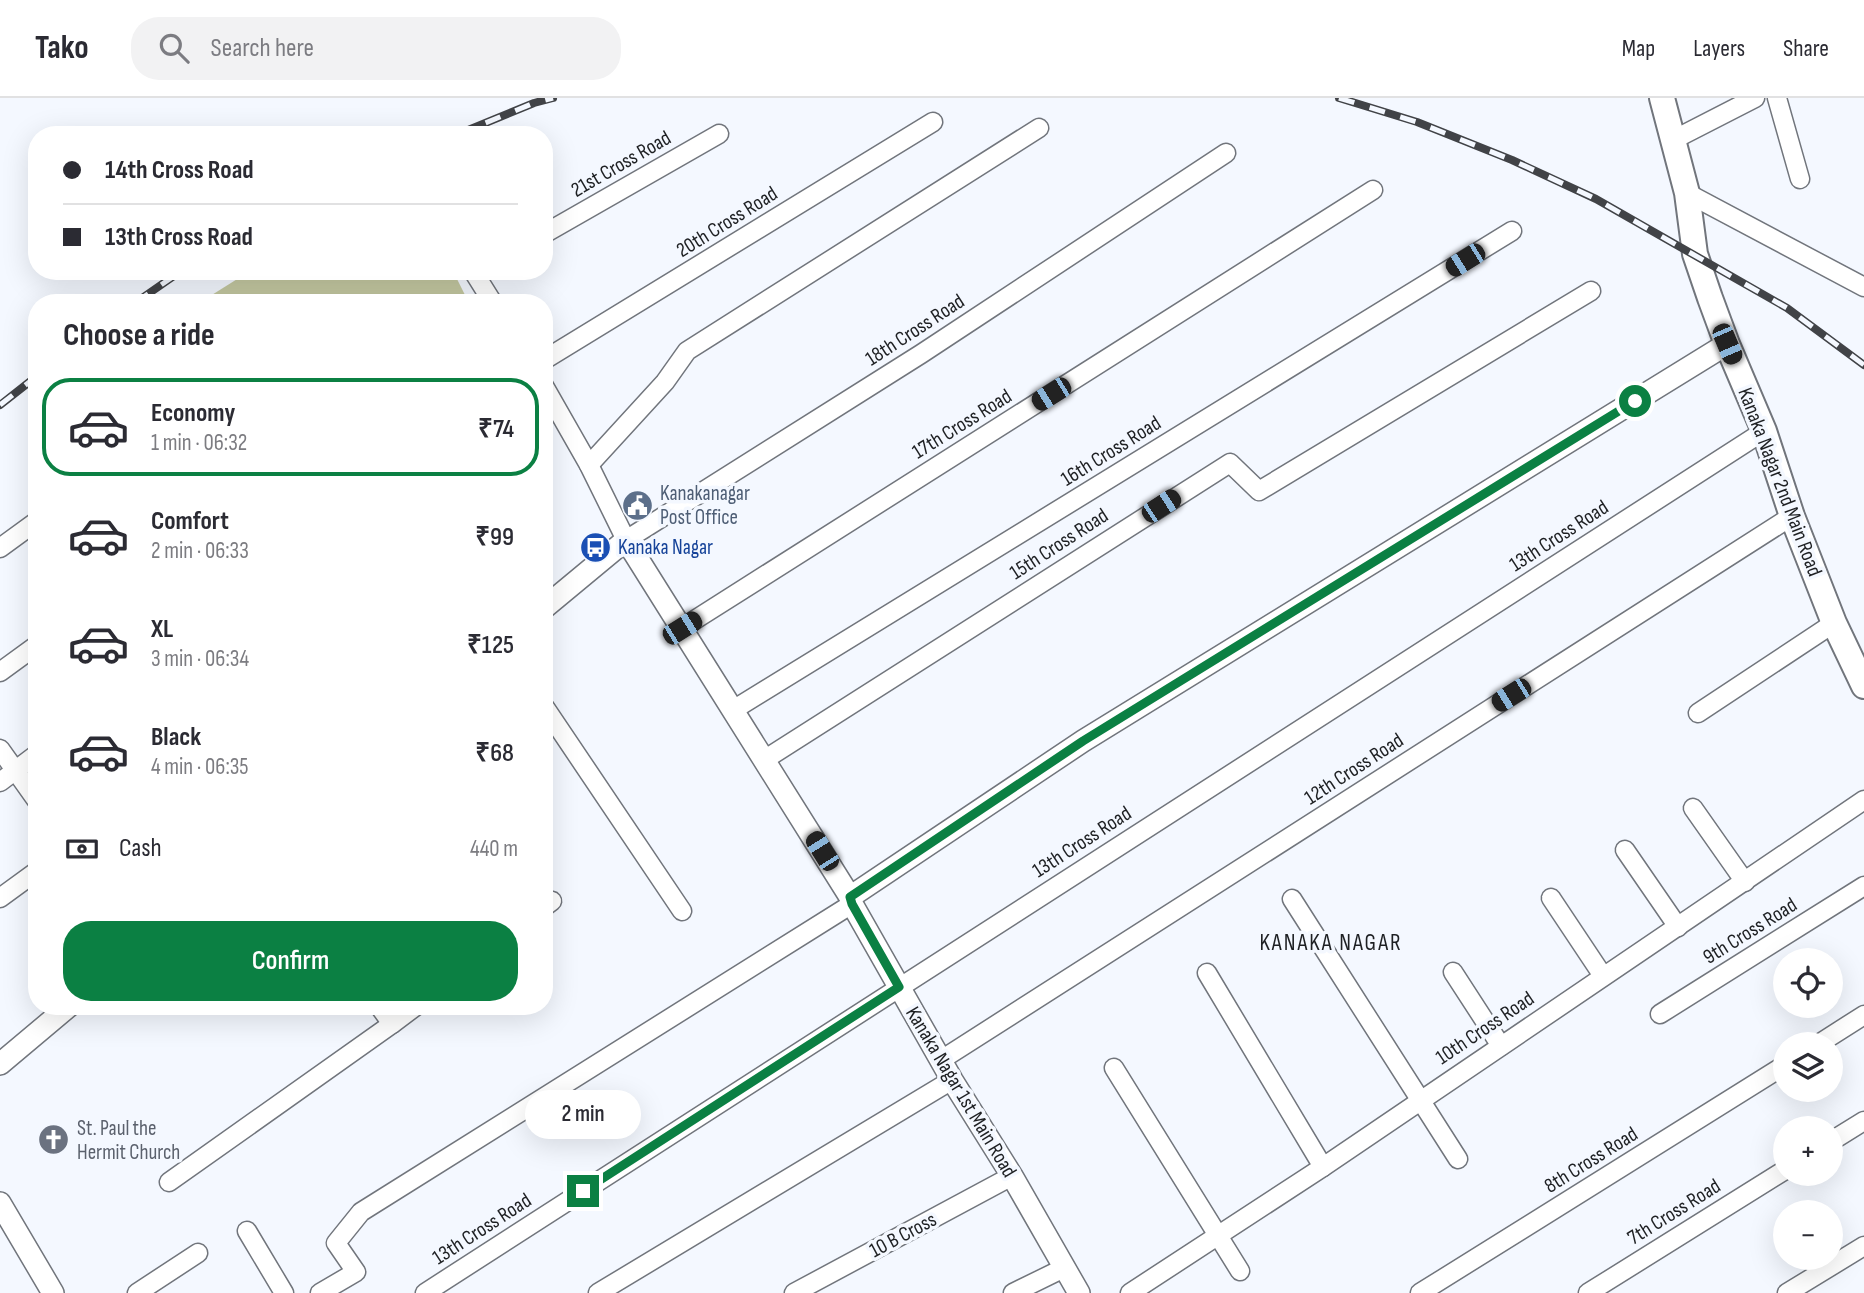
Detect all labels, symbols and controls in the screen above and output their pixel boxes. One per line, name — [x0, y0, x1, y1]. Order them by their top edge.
search box — [131, 17, 621, 80]
text: Tako — [35, 28, 89, 68]
icon: search — [155, 29, 193, 67]
text: Search here — [211, 33, 314, 64]
text: Map — [1622, 34, 1655, 63]
text: Layers — [1693, 34, 1745, 63]
text: Share — [1783, 34, 1829, 63]
street label: 21st Cross Road — [567, 125, 675, 203]
text: 14th Cross Road — [105, 155, 254, 186]
street label: 20th Cross Road — [672, 181, 782, 263]
text: 13th Cross Road — [105, 222, 253, 253]
car — [1442, 240, 1489, 280]
street label: 18th Cross Road — [861, 289, 969, 371]
text: Choose a ride — [63, 316, 215, 355]
car — [1710, 321, 1745, 367]
car — [1028, 374, 1075, 414]
street label: 17th Cross Road — [908, 384, 1016, 464]
street label: Kanaka Nagar 2nd Main Road — [1733, 384, 1827, 580]
route start — [1619, 385, 1651, 417]
icon: car — [67, 396, 130, 459]
text: Economy — [151, 398, 235, 429]
street label: 16th Cross Road — [1056, 410, 1166, 492]
text: ₹74 — [478, 414, 514, 445]
text: 1 min · 06:32 — [151, 429, 247, 457]
place label: Kanakanagar Post Office — [660, 481, 750, 530]
car — [1138, 486, 1185, 526]
public building icon: Kanakanagar Post Office — [620, 488, 654, 522]
street label: 13th Cross Road — [1505, 495, 1613, 577]
street label: 15th Cross Road — [1005, 503, 1113, 585]
icon: car — [67, 504, 130, 567]
text: Comfort — [151, 506, 229, 537]
text: ₹99 — [475, 522, 514, 553]
bus stop icon: Kanaka Nagar — [578, 530, 612, 564]
place label: Kanaka Nagar — [618, 535, 713, 560]
text: 2 min · 06:33 — [151, 537, 249, 565]
car — [659, 608, 706, 648]
icon: car — [67, 612, 130, 675]
text: XL — [151, 614, 173, 645]
text: ₹125 — [467, 630, 514, 661]
text: 3 min · 06:34 — [151, 645, 249, 673]
car — [1488, 675, 1535, 715]
icon: car — [67, 720, 130, 783]
text: Black — [151, 722, 201, 753]
street label: 12th Cross Road — [1300, 728, 1408, 810]
text: ₹68 — [475, 738, 514, 769]
text: 4 min · 06:35 — [151, 753, 249, 781]
street label: 13th Cross Road — [1028, 801, 1136, 883]
car — [802, 828, 843, 874]
icon: cash — [63, 830, 101, 868]
text: Cash — [119, 833, 162, 864]
text: 440 m — [470, 835, 518, 863]
street label: 9th Cross Road — [1698, 892, 1802, 970]
button: Confirm — [63, 921, 518, 1001]
district label: KANAKA NAGAR — [1259, 929, 1403, 957]
map controls — [1773, 948, 1843, 1270]
button: locate — [1773, 948, 1843, 1018]
street label: 10th Cross Road — [1431, 986, 1539, 1070]
street label: Kanaka Nagar 1st Main Road — [900, 1002, 1022, 1182]
button: layers — [1773, 1032, 1843, 1102]
callout: 2 min — [525, 1090, 641, 1138]
text: 2 min — [561, 1100, 605, 1128]
place label: St. Paul the Hermit Church — [77, 1116, 180, 1165]
button: + — [1773, 1116, 1843, 1186]
street label: 8th Cross Road — [1540, 1121, 1642, 1199]
church icon: St. Paul the Hermit Church — [37, 1123, 71, 1157]
street label: 7th Cross Road — [1623, 1174, 1725, 1250]
route end — [567, 1175, 599, 1207]
street label: 13th Cross Road — [428, 1188, 536, 1270]
button: − — [1773, 1200, 1843, 1270]
street label: 10 B Cross — [865, 1207, 941, 1263]

